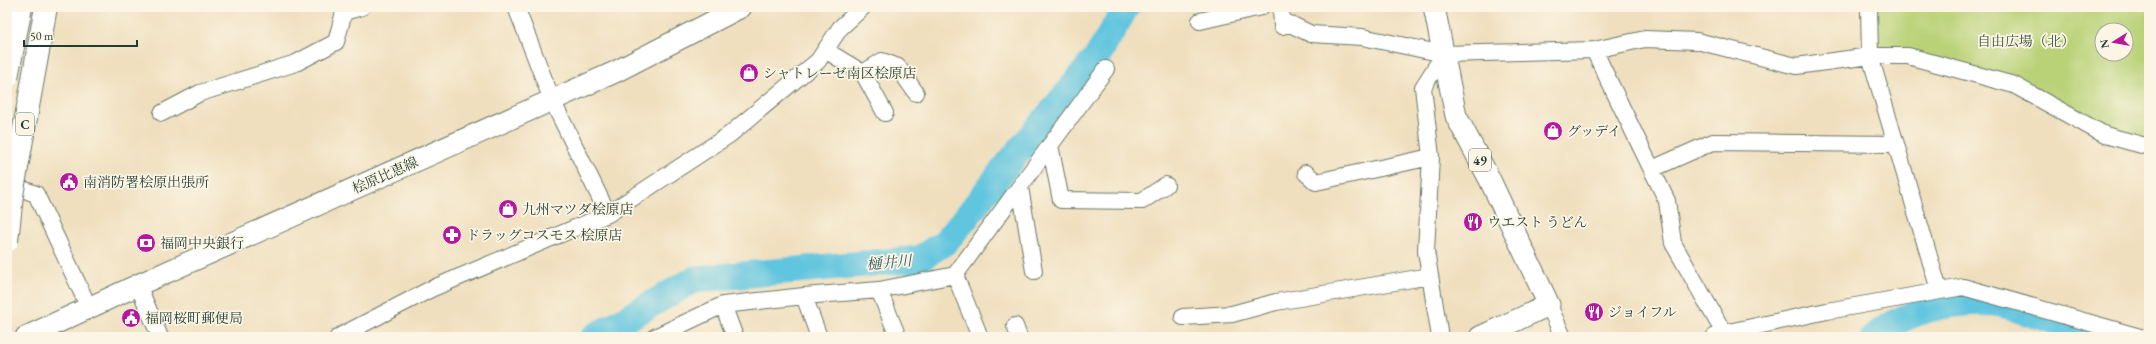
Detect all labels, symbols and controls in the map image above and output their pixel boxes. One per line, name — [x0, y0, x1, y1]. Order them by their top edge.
scale bar — [24, 22, 137, 48]
north arrow — [2094, 22, 2134, 62]
text: 50 m — [30, 28, 54, 44]
park label: 自由広場（北） — [1977, 32, 2075, 50]
text: N — [2096, 38, 2112, 50]
shop icon: シャトレーゼ南区桧原店 — [738, 62, 760, 84]
place label: シャトレーゼ南区桧原店 — [763, 64, 916, 82]
road number: C — [16, 113, 34, 135]
shop icon: グッデイ — [1542, 120, 1564, 142]
place label: グッデイ — [1567, 122, 1621, 140]
road number: 49 — [1469, 149, 1491, 171]
street label: 桧原比恵線 — [349, 153, 421, 197]
public building icon: 南消防署桧原出張所 — [58, 171, 80, 193]
place label: 南消防署桧原出張所 — [83, 173, 209, 191]
shop icon: 九州マツダ桧原店 — [497, 198, 519, 220]
place label: 九州マツダ桧原店 — [522, 200, 633, 218]
restaurant icon: ウエスト うどん — [1462, 211, 1484, 233]
place label: ウエスト うどん — [1487, 213, 1588, 231]
pharmacy icon: ドラッグコスモス 桧原店 — [441, 224, 463, 246]
place label: ドラッグコスモス 桧原店 — [466, 226, 622, 244]
bank icon: 福岡中央銀行 — [135, 232, 157, 254]
place label: 福岡中央銀行 — [160, 234, 244, 252]
water label: 樋井川 — [866, 250, 914, 273]
restaurant icon: ジョイフル — [1583, 301, 1605, 323]
place label: ジョイフル — [1608, 303, 1677, 321]
public building icon: 福岡桜町郵便局 — [120, 307, 142, 329]
place label: 福岡桜町郵便局 — [145, 309, 243, 327]

